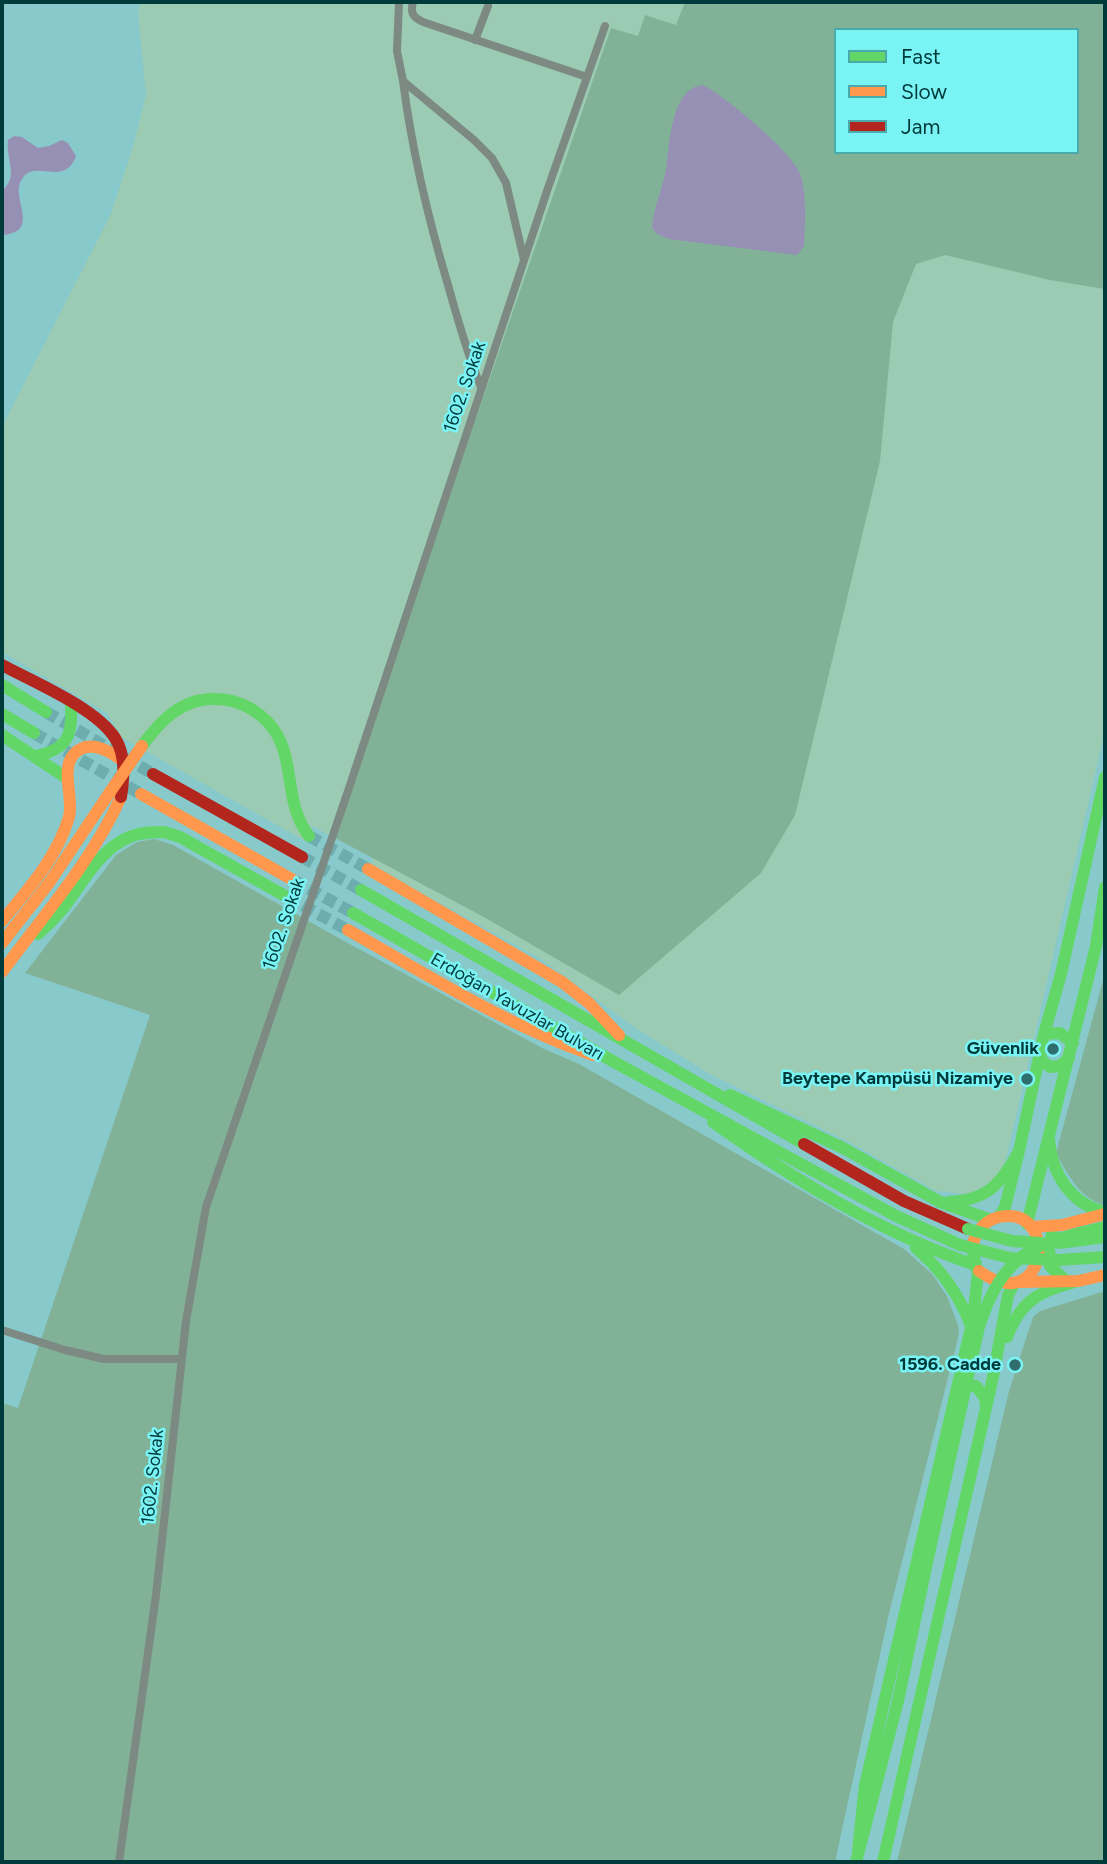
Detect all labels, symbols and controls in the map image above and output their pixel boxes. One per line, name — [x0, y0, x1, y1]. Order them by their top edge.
legend — [834, 28, 1079, 154]
text: Fast — [901, 44, 941, 69]
text: Slow — [901, 79, 947, 104]
text: Jam — [901, 114, 940, 139]
street label: 1602. Sokak — [439, 338, 491, 436]
street label: 1602. Sokak — [258, 875, 310, 973]
street label: Erdoğan Yavuzlar Bulvarı — [427, 949, 607, 1065]
place label: Güvenlik — [967, 1038, 1039, 1060]
marker: Güvenlik — [1045, 1041, 1061, 1057]
place label: Beytepe Kampüsü Nizamiye — [782, 1068, 1013, 1090]
marker: Beytepe Kampüsü Nizamiye — [1019, 1071, 1035, 1087]
place label: 1596. Cadde — [899, 1354, 1001, 1376]
marker: 1596. Cadde — [1007, 1357, 1023, 1373]
street label: 1602. Sokak — [137, 1428, 169, 1526]

